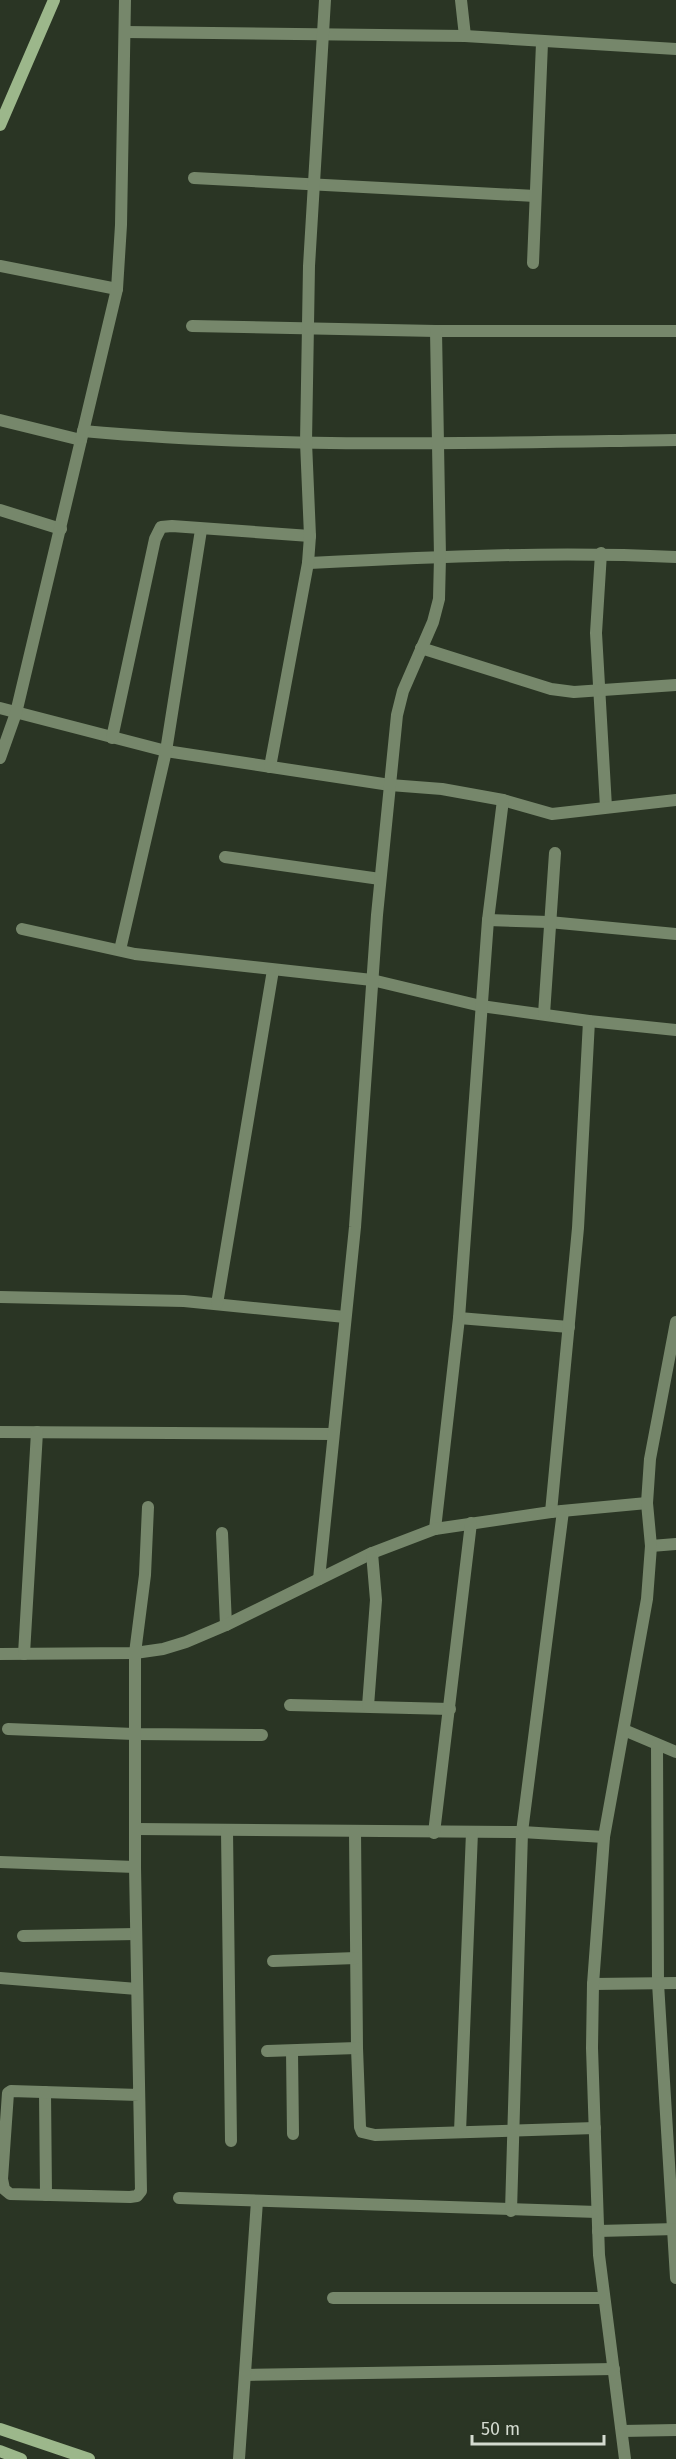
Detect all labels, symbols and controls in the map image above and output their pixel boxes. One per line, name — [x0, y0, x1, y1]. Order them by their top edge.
scale bar — [472, 2408, 604, 2446]
text: 50 m — [481, 2418, 520, 2440]

